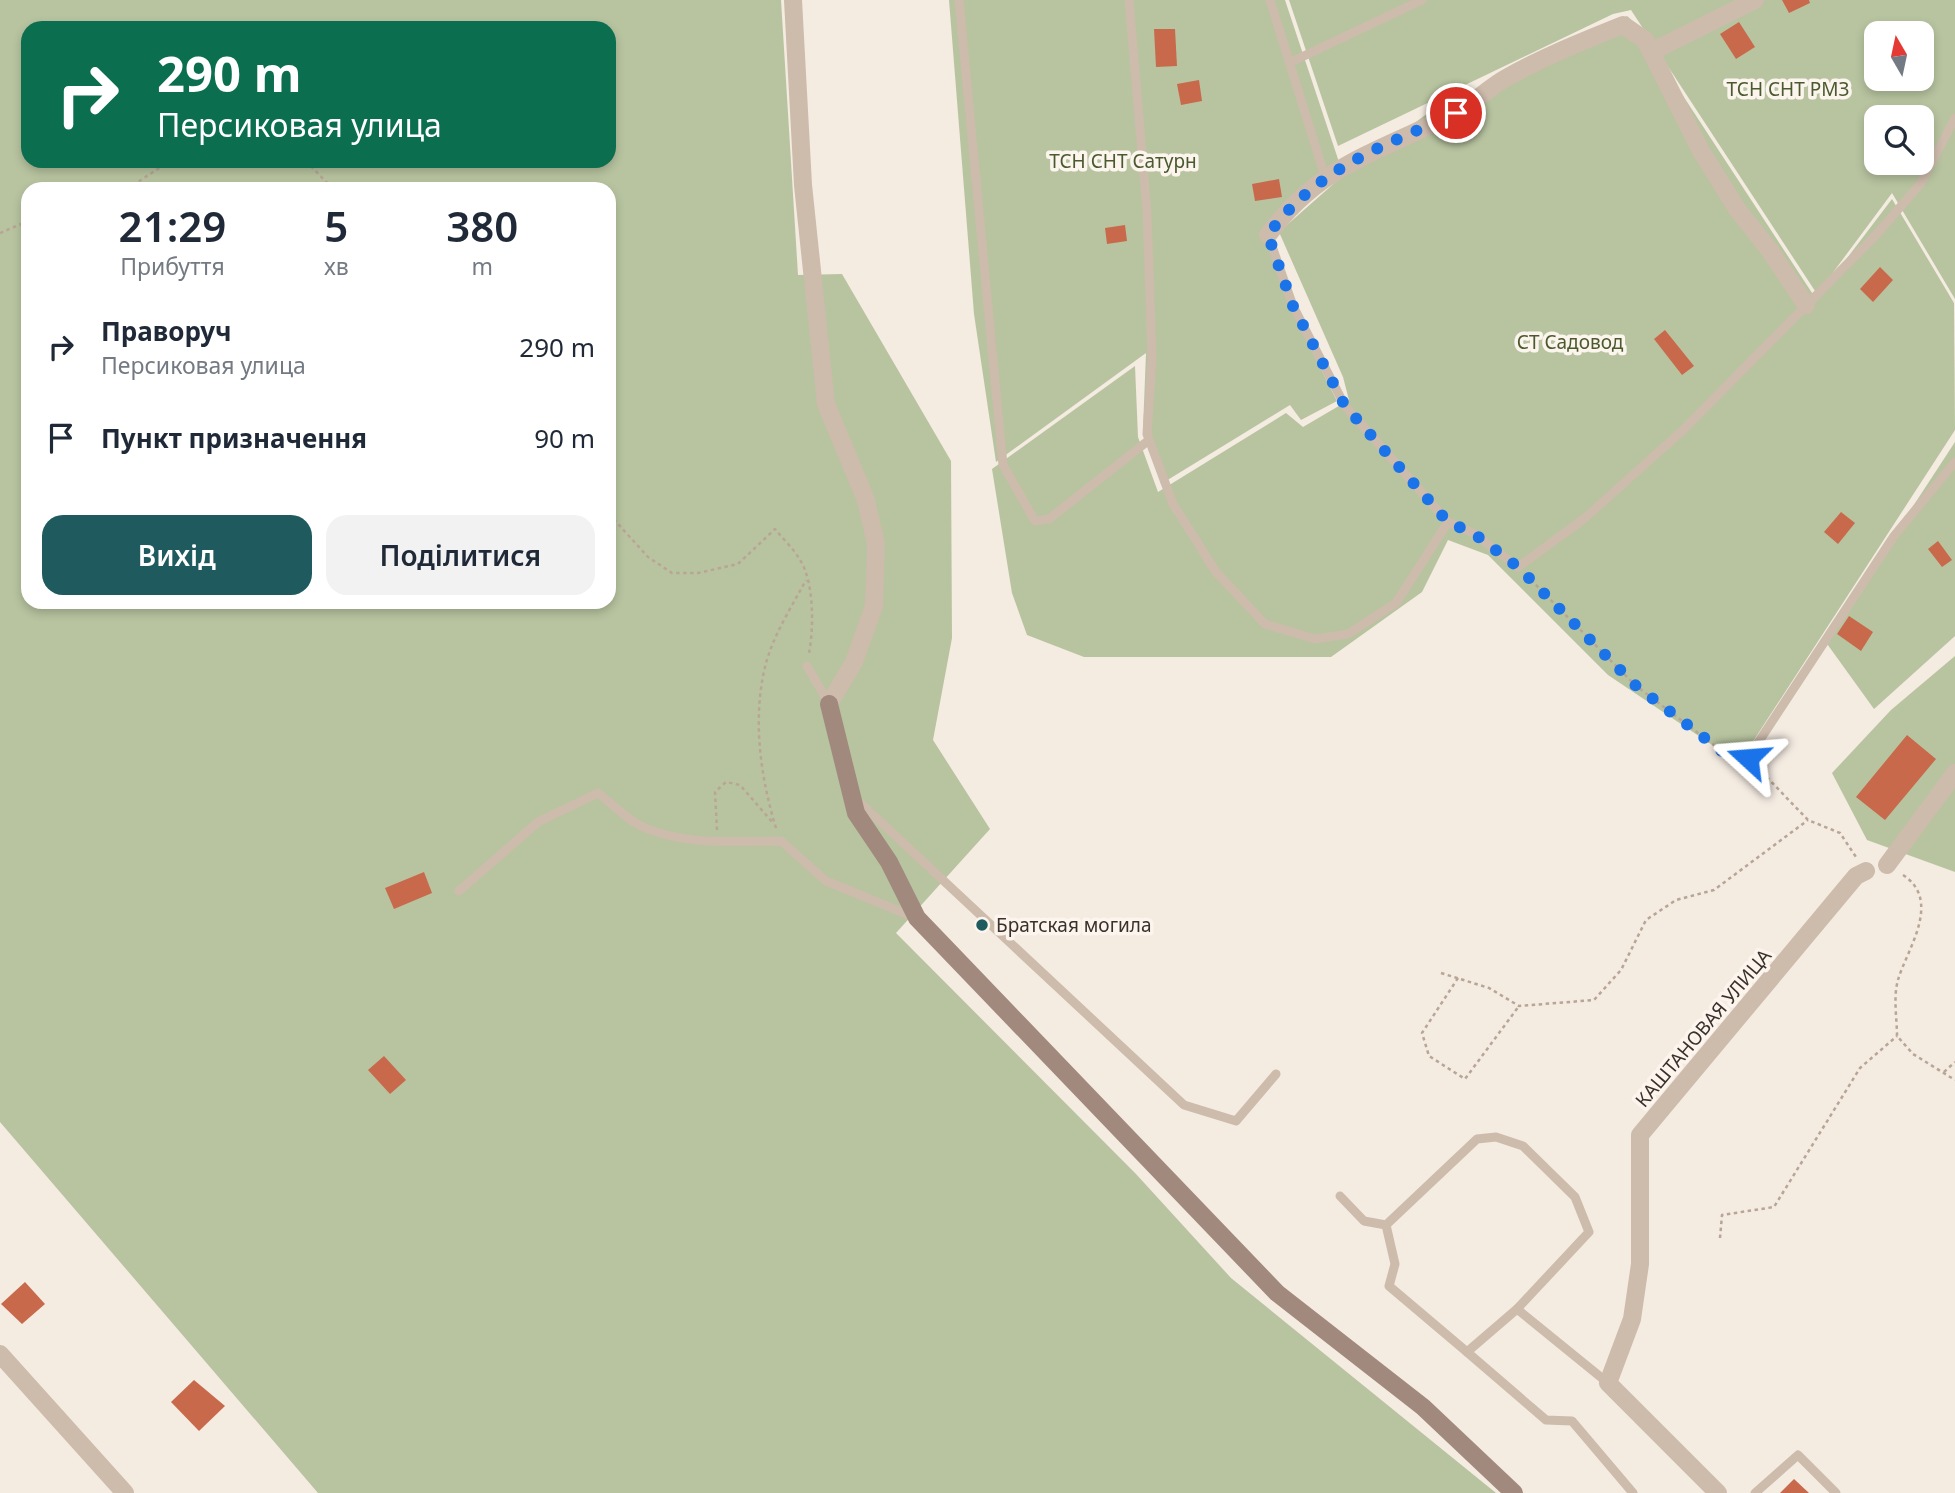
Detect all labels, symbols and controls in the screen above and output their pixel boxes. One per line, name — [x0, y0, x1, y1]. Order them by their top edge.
north arrow — [1864, 21, 1934, 91]
map controls — [1864, 21, 1934, 175]
text: 290 m — [157, 40, 302, 106]
icon: right — [42, 49, 133, 140]
park label: ТСН СНТ РМЗ — [1727, 76, 1849, 102]
pin — [1426, 83, 1486, 143]
icon: arrive — [1437, 94, 1475, 132]
text: Персиковая улица — [157, 103, 442, 146]
button: search — [1864, 105, 1934, 175]
park label: ТСН СНТ Сатурн — [1049, 148, 1197, 174]
text: 21:29 — [119, 197, 226, 254]
text: 5 — [324, 197, 348, 254]
text: 380 — [446, 197, 518, 254]
text: Прибуття — [120, 250, 225, 282]
text: хв — [324, 250, 349, 282]
text: m — [472, 250, 493, 282]
text: Праворуч — [101, 313, 232, 349]
icon: right — [42, 328, 80, 366]
text: 290 m — [519, 329, 595, 365]
park label: СТ Садовод — [1517, 329, 1624, 355]
text: Персиковая улица — [101, 349, 306, 381]
icon: arrive — [42, 419, 80, 457]
text: Пункт призначення — [101, 420, 367, 456]
text: 90 m — [534, 420, 595, 456]
button: Вихід — [42, 515, 312, 595]
button: Поділитися — [326, 515, 595, 595]
position arrow — [1711, 721, 1785, 795]
place label: Братская могила — [996, 912, 1152, 938]
marker: Братская могила — [974, 917, 990, 933]
street label: КАШТАНОВАЯ УЛИЦА — [1629, 943, 1777, 1113]

